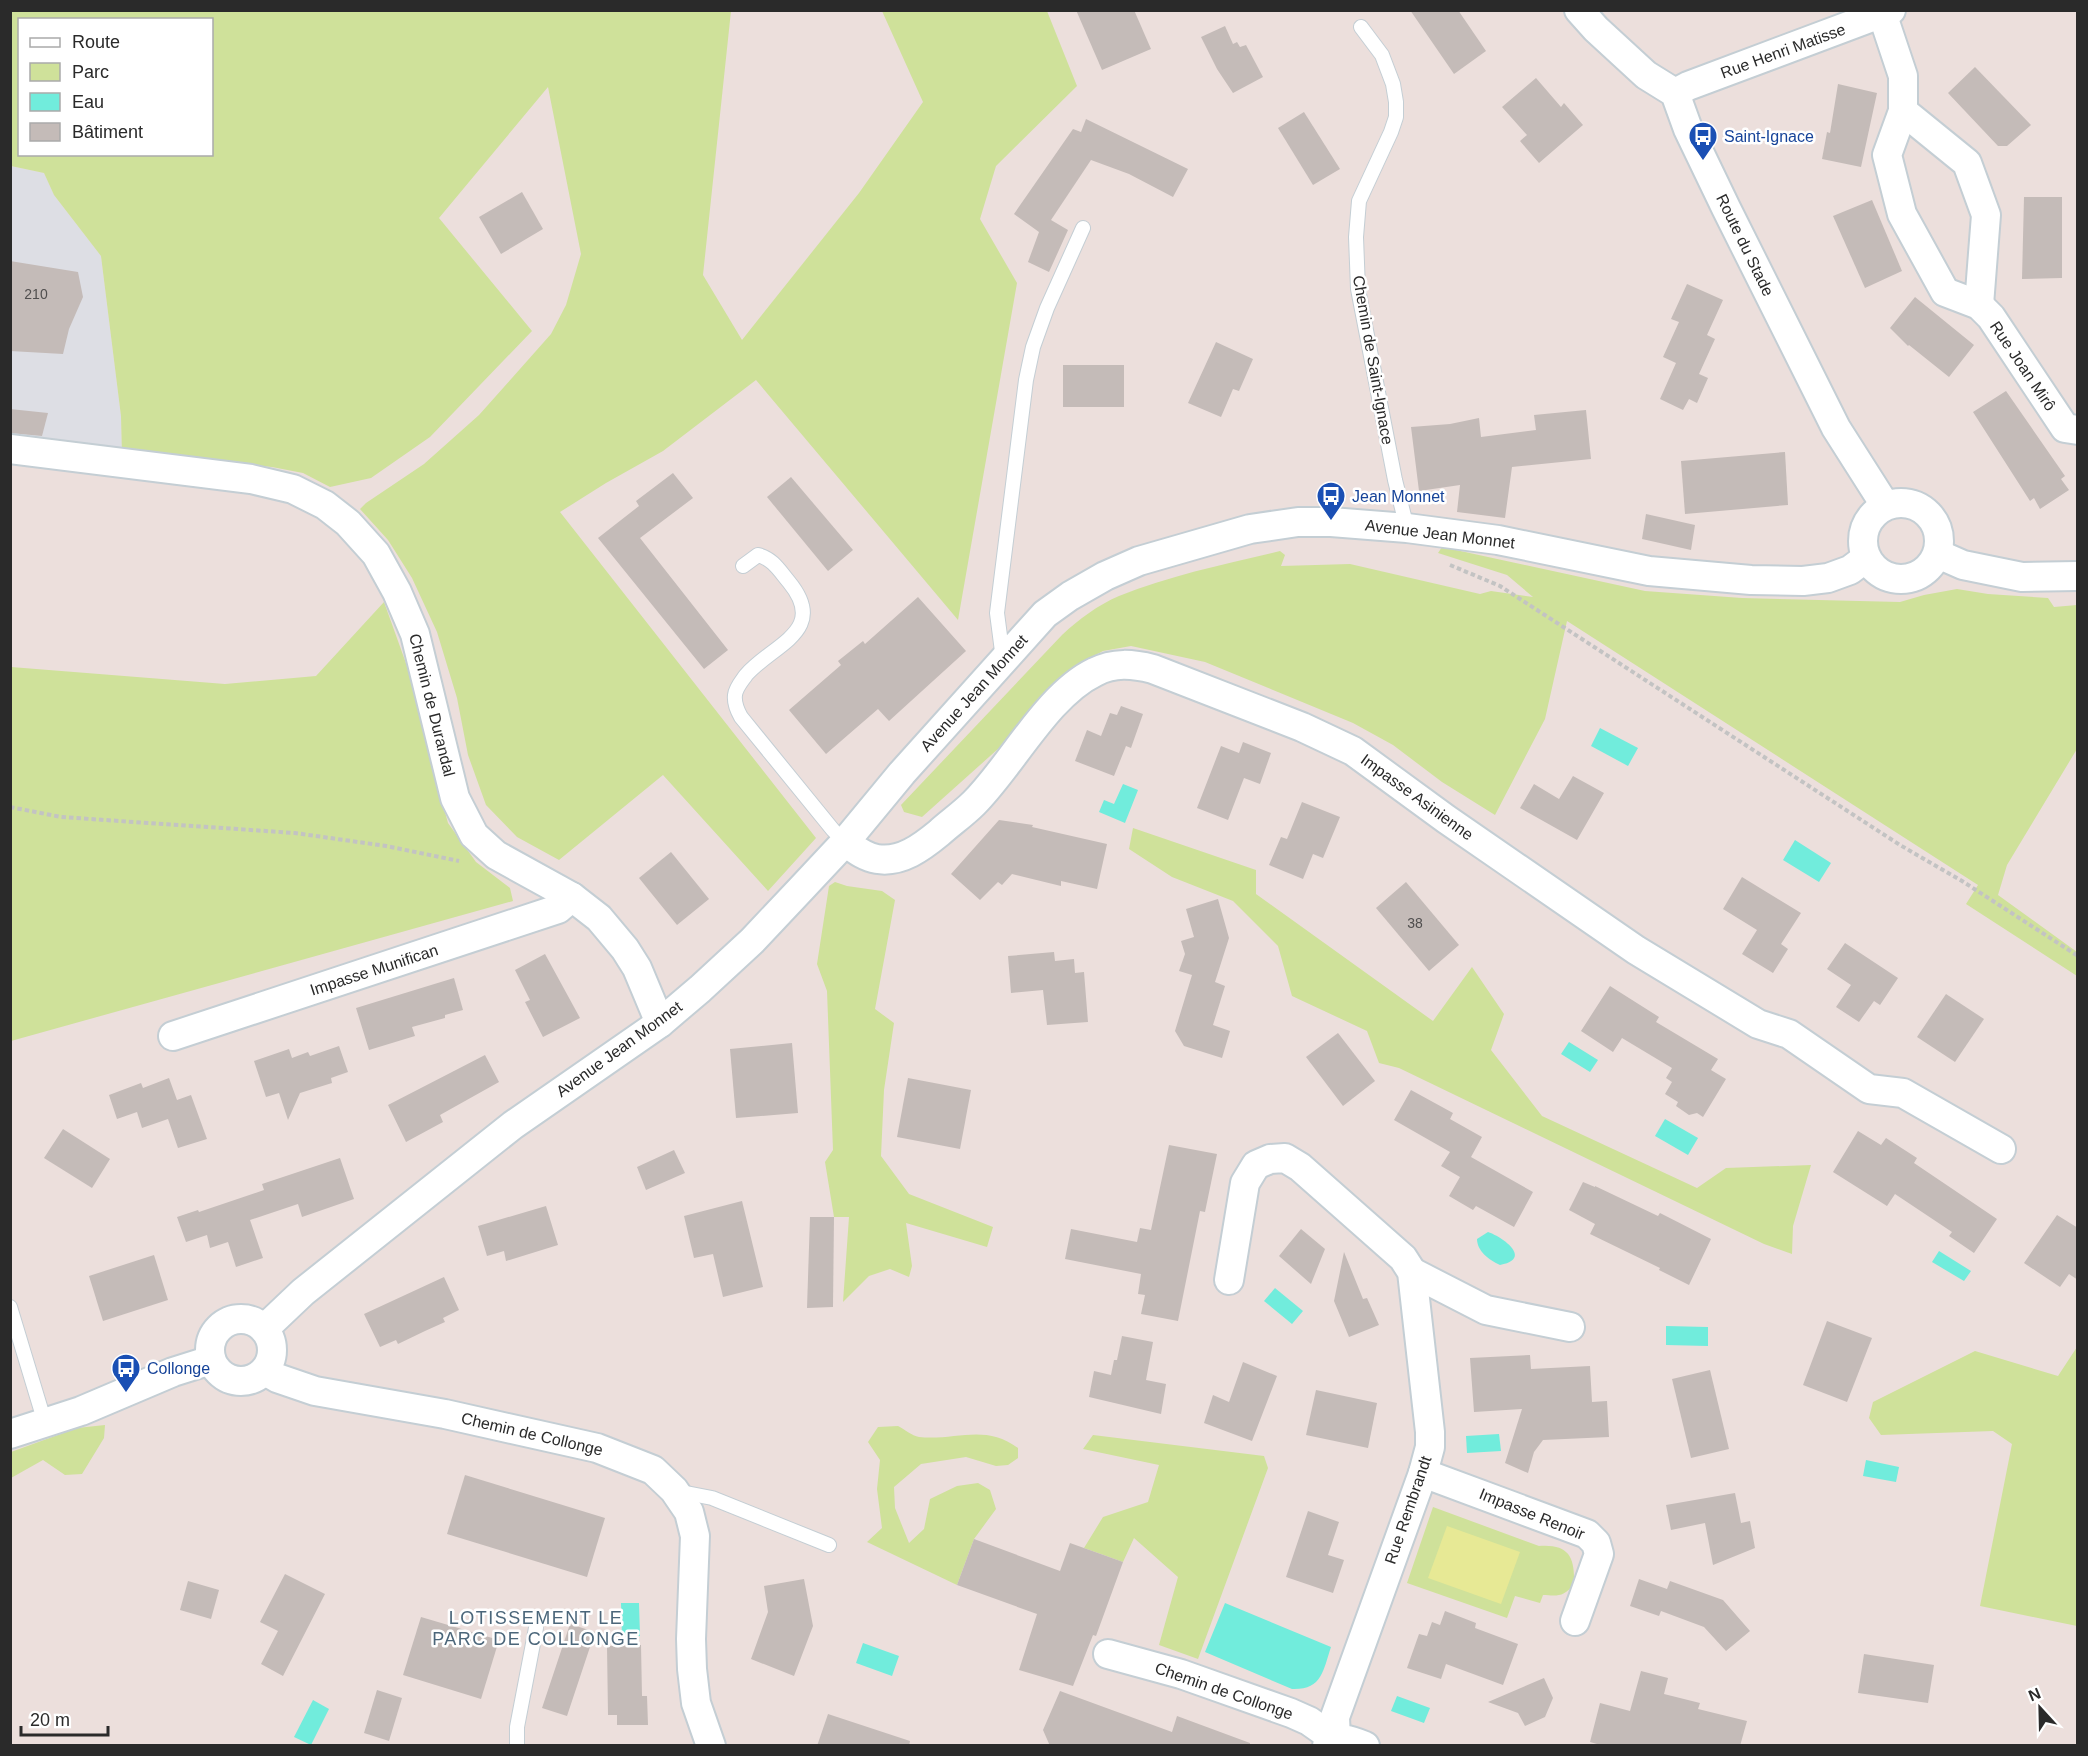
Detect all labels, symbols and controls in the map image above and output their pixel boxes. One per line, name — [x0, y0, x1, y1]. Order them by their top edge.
legend — [18, 18, 213, 156]
street label: Rue Henri Matisse — [1718, 20, 1848, 81]
text: Route — [72, 32, 120, 52]
text: Parc — [72, 62, 109, 82]
text: Eau — [72, 92, 104, 112]
bus stop icon: Saint-Ignace — [1687, 120, 1719, 162]
text: Bâtiment — [72, 122, 143, 142]
place label: Saint-Ignace — [1724, 128, 1814, 145]
street label: Route du Stade — [1713, 191, 1777, 299]
street label: Chemin de Saint-Ignace — [1350, 274, 1396, 446]
house number: 210 — [24, 286, 48, 302]
street label: Rue Joan Mirô — [1987, 318, 2059, 414]
bus stop icon: Jean Monnet — [1315, 480, 1347, 522]
place label: Jean Monnet — [1352, 488, 1445, 505]
street label: Avenue Jean Monnet — [1364, 516, 1516, 552]
street label: Avenue Jean Monnet — [917, 631, 1031, 755]
street label: Chemin de Durandal — [406, 632, 458, 778]
street label: Impasse Asinienne — [1358, 751, 1476, 843]
house number: 38 — [1407, 915, 1423, 931]
street label: Impasse Munifican — [308, 941, 440, 999]
street label: Avenue Jean Monnet — [553, 997, 685, 1100]
bus stop icon: Collonge — [110, 1352, 142, 1394]
place label: Collonge — [147, 1360, 210, 1377]
street label: Chemin de Collonge — [459, 1409, 605, 1459]
street label: Rue Rembrandt — [1382, 1453, 1435, 1566]
street label: Impasse Renoir — [1477, 1485, 1588, 1543]
district label: LOTISSEMENT LE PARC DE COLLONGE — [432, 1608, 640, 1649]
street label: Chemin de Collonge — [1153, 1659, 1295, 1723]
north arrow — [2010, 1678, 2070, 1738]
text: N — [2026, 1685, 2043, 1705]
scale bar — [21, 1699, 108, 1737]
text: 20 m — [30, 1710, 70, 1730]

